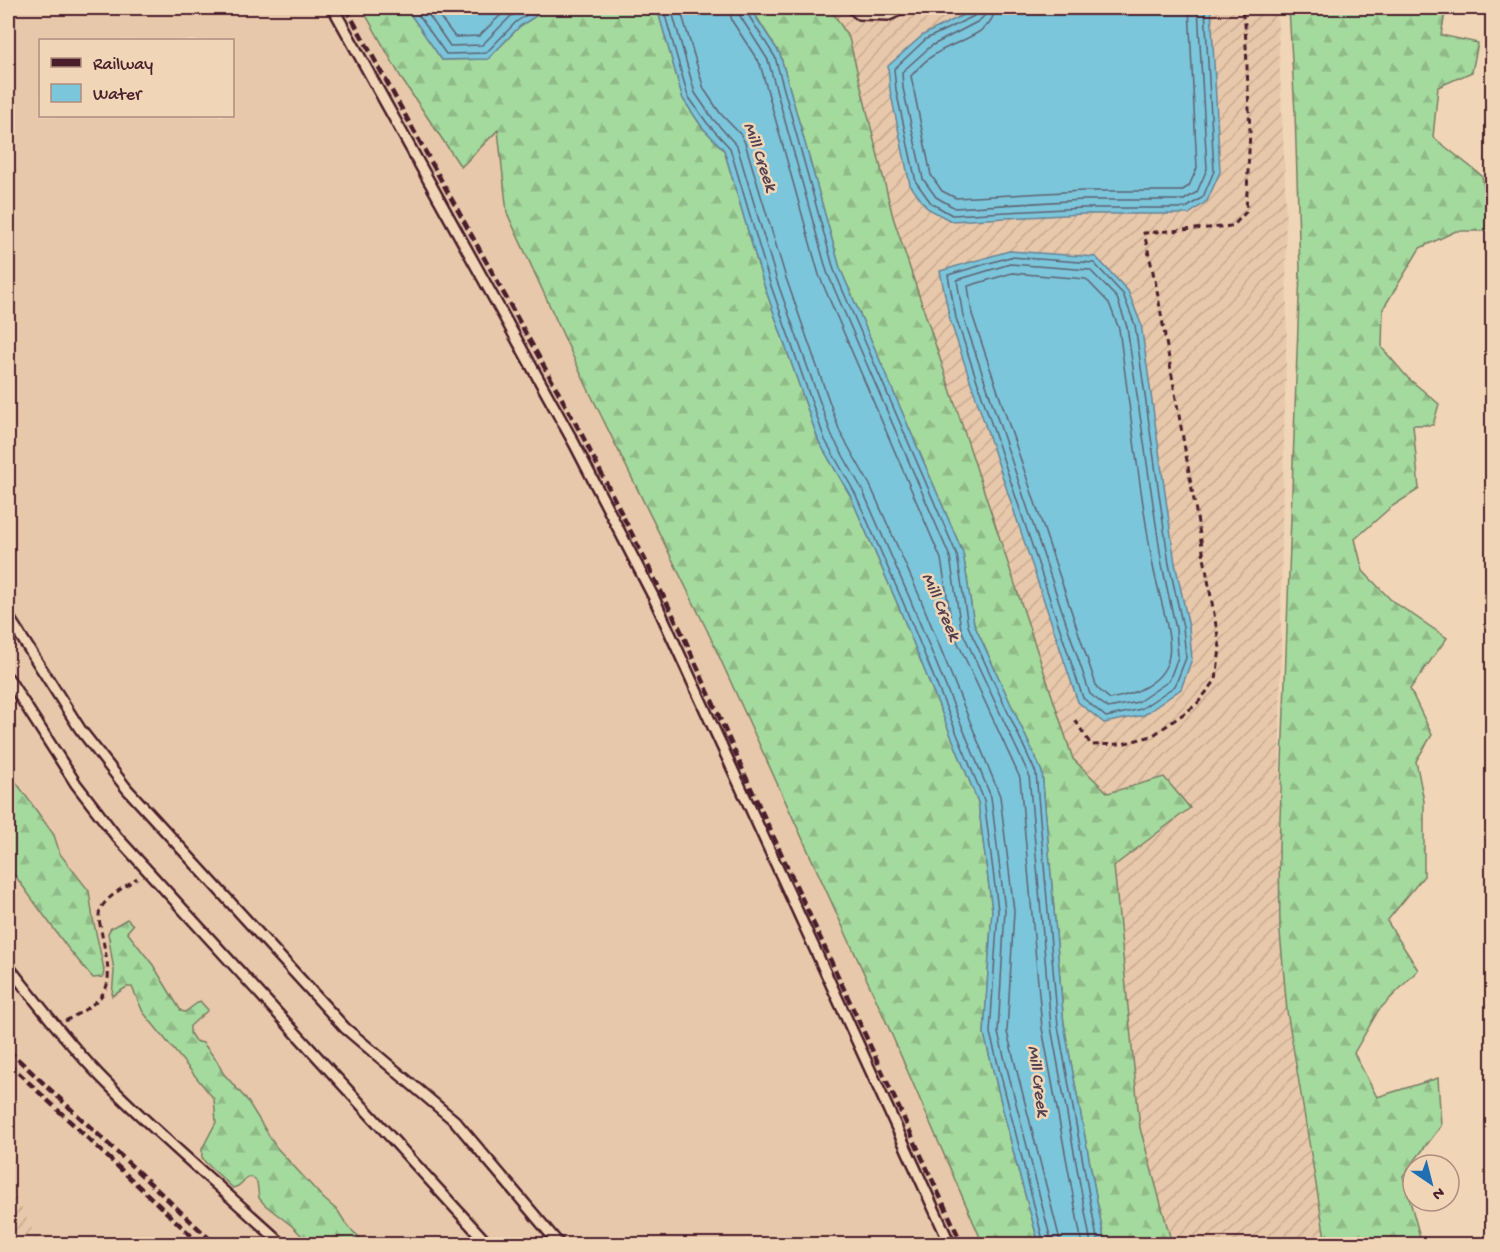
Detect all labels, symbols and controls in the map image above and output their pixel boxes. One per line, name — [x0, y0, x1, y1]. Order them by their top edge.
legend — [39, 39, 234, 117]
text: Railway — [93, 55, 153, 76]
text: Water — [93, 85, 143, 106]
water label: Mill Creek — [737, 120, 781, 196]
water label: Mill Creek — [916, 570, 965, 646]
water label: Mill Creek — [1022, 1044, 1053, 1120]
north arrow — [1401, 1153, 1461, 1213]
text: N — [1427, 1182, 1447, 1204]

